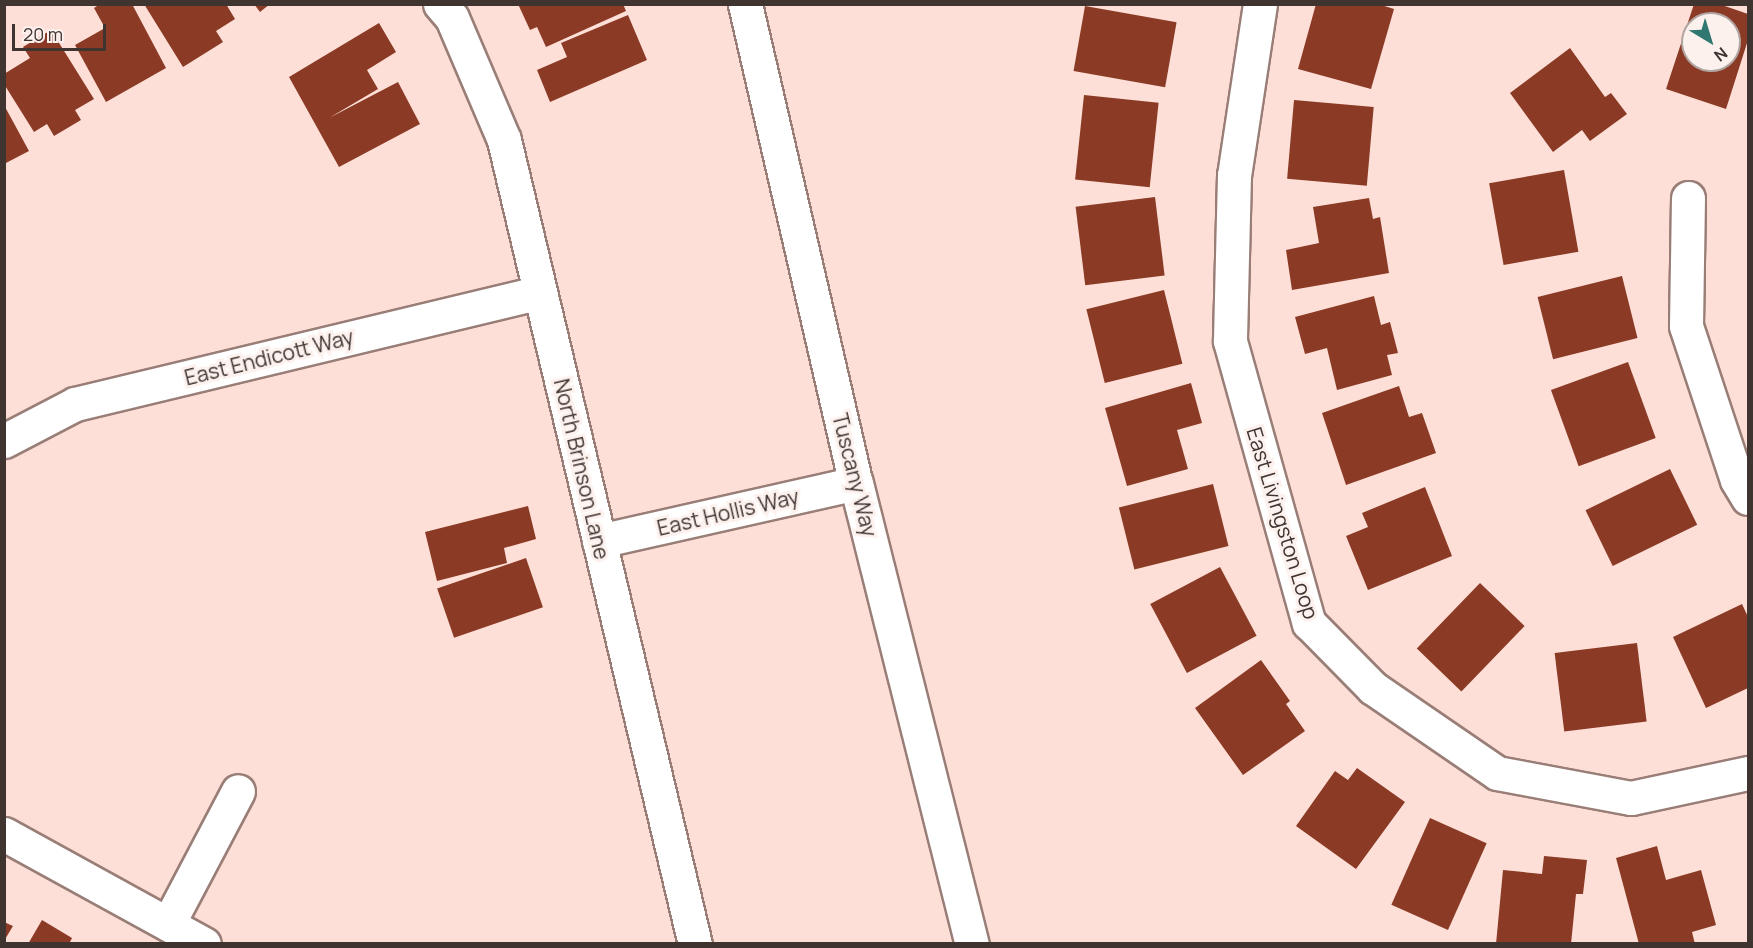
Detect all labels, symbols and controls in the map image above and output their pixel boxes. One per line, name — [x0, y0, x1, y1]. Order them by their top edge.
scale bar — [15, 12, 110, 50]
north arrow — [1681, 12, 1741, 72]
text: 20 m — [23, 22, 63, 46]
text: N — [1710, 42, 1732, 67]
street label: East Endicott Way — [182, 324, 356, 390]
street label: North Brinson Lane — [549, 376, 615, 562]
street label: Tuscany Way — [827, 411, 883, 539]
street label: East Livingston Loop — [1242, 424, 1324, 622]
street label: East Hollis Way — [655, 483, 801, 541]

